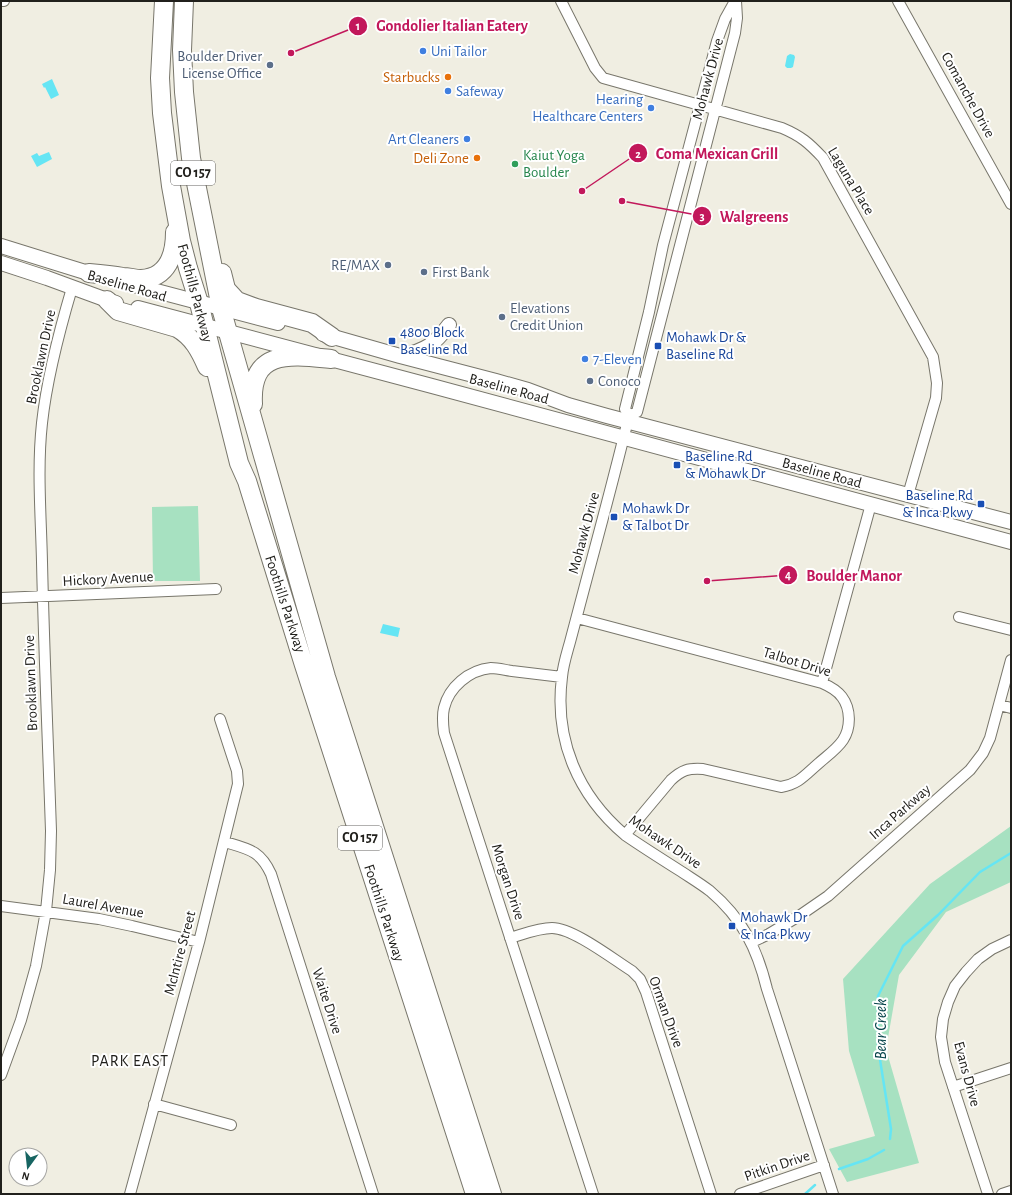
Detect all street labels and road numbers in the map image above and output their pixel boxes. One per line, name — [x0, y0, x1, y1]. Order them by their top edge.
street label: Mohawk Drive — [690, 36, 726, 122]
street label: Comanche Drive — [938, 50, 998, 140]
street label: Laguna Place — [825, 144, 877, 218]
road number: CO 157 — [171, 161, 215, 185]
street label: Foothills Parkway — [175, 242, 215, 344]
street label: Baseline Road — [86, 268, 169, 305]
street label: Brooklawn Drive — [24, 308, 58, 406]
street label: Baseline Road — [468, 371, 551, 407]
street label: Baseline Road — [781, 455, 864, 491]
street label: Mohawk Drive — [566, 490, 602, 576]
street label: Foothills Parkway — [262, 554, 308, 655]
street label: Hickory Avenue — [62, 569, 154, 589]
street label: Brooklawn Drive — [22, 635, 40, 731]
street label: Talbot Drive — [761, 645, 833, 680]
street label: Inca Parkway — [867, 781, 934, 842]
street label: Mohawk Drive — [626, 812, 704, 872]
road number: CO 157 — [338, 826, 382, 850]
street label: Morgan Drive — [489, 842, 527, 922]
street label: Foothills Parkway — [361, 863, 407, 964]
street label: Laurel Avenue — [61, 891, 145, 921]
street label: McIntire Street — [162, 909, 198, 997]
street label: Waite Drive — [309, 966, 345, 1036]
street label: Orman Drive — [646, 974, 686, 1050]
street label: Evans Drive — [951, 1040, 983, 1108]
street label: Pitkin Drive — [742, 1148, 812, 1184]

